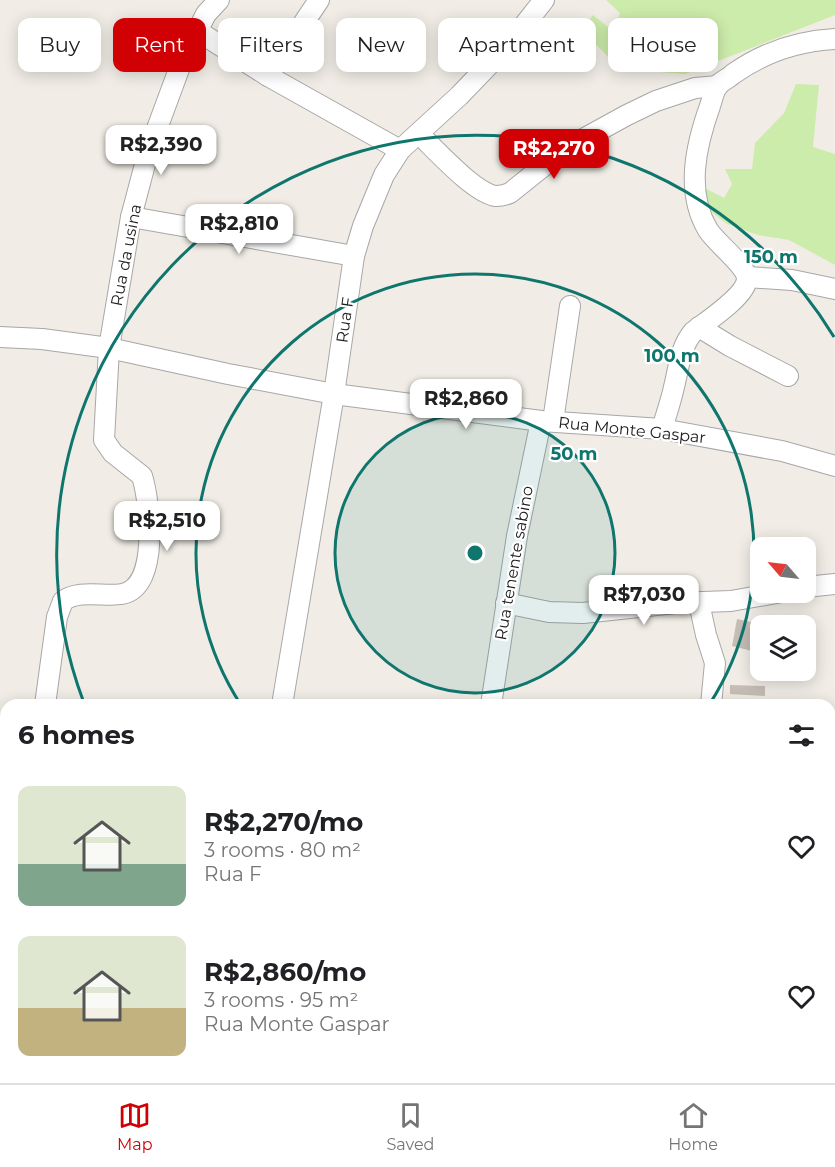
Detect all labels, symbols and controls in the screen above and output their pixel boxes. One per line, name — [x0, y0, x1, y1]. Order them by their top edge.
chip: Buy — [18, 18, 101, 72]
chip: Rent — [113, 18, 206, 72]
chip: Filters — [218, 18, 324, 72]
chip: New — [336, 18, 426, 72]
chip: Apartment — [438, 18, 596, 72]
chip: House — [608, 18, 718, 72]
pin: R$2,390 — [106, 125, 216, 176]
pin: R$2,270 — [499, 129, 609, 180]
text: R$2,390 — [119, 132, 203, 156]
text: R$2,270 — [513, 136, 595, 160]
street label: Rua da usina — [107, 202, 145, 308]
pin: R$2,810 — [184, 204, 294, 255]
text: R$2,810 — [199, 211, 279, 235]
text: 150 m — [744, 246, 798, 268]
street label: Rua F — [332, 296, 358, 344]
text: 100 m — [644, 345, 700, 367]
pin: R$2,860 — [411, 379, 521, 430]
text: R$2,860 — [424, 386, 508, 410]
street label: Rua Monte Gaspar — [557, 413, 707, 447]
text: 50 m — [551, 443, 597, 465]
street label: Rua tenente sabino — [491, 484, 537, 642]
pin: R$2,510 — [112, 501, 222, 552]
text: R$2,510 — [128, 508, 206, 532]
north arrow — [750, 537, 816, 603]
map controls — [750, 537, 816, 681]
centre of rings — [465, 543, 485, 563]
pin: R$7,030 — [589, 575, 699, 626]
text: R$7,030 — [603, 582, 685, 606]
button: layers — [750, 615, 816, 681]
text: 6 homes — [18, 719, 135, 751]
icon: filters — [785, 719, 818, 752]
text: R$2,270/mo — [204, 806, 363, 838]
icon: home — [66, 810, 138, 882]
icon: heart — [785, 830, 818, 863]
text: 3 rooms · 80 m² — [204, 838, 361, 862]
text: Rua F — [204, 862, 262, 886]
text: R$2,860/mo — [204, 956, 366, 988]
icon: home — [66, 960, 138, 1032]
icon: heart — [785, 980, 818, 1013]
text: 3 rooms · 95 m² — [204, 988, 358, 1012]
text: Rua Monte Gaspar — [204, 1012, 390, 1036]
tab: Map — [117, 1099, 153, 1154]
tab: Saved — [386, 1099, 434, 1154]
tab: Home — [668, 1099, 718, 1154]

